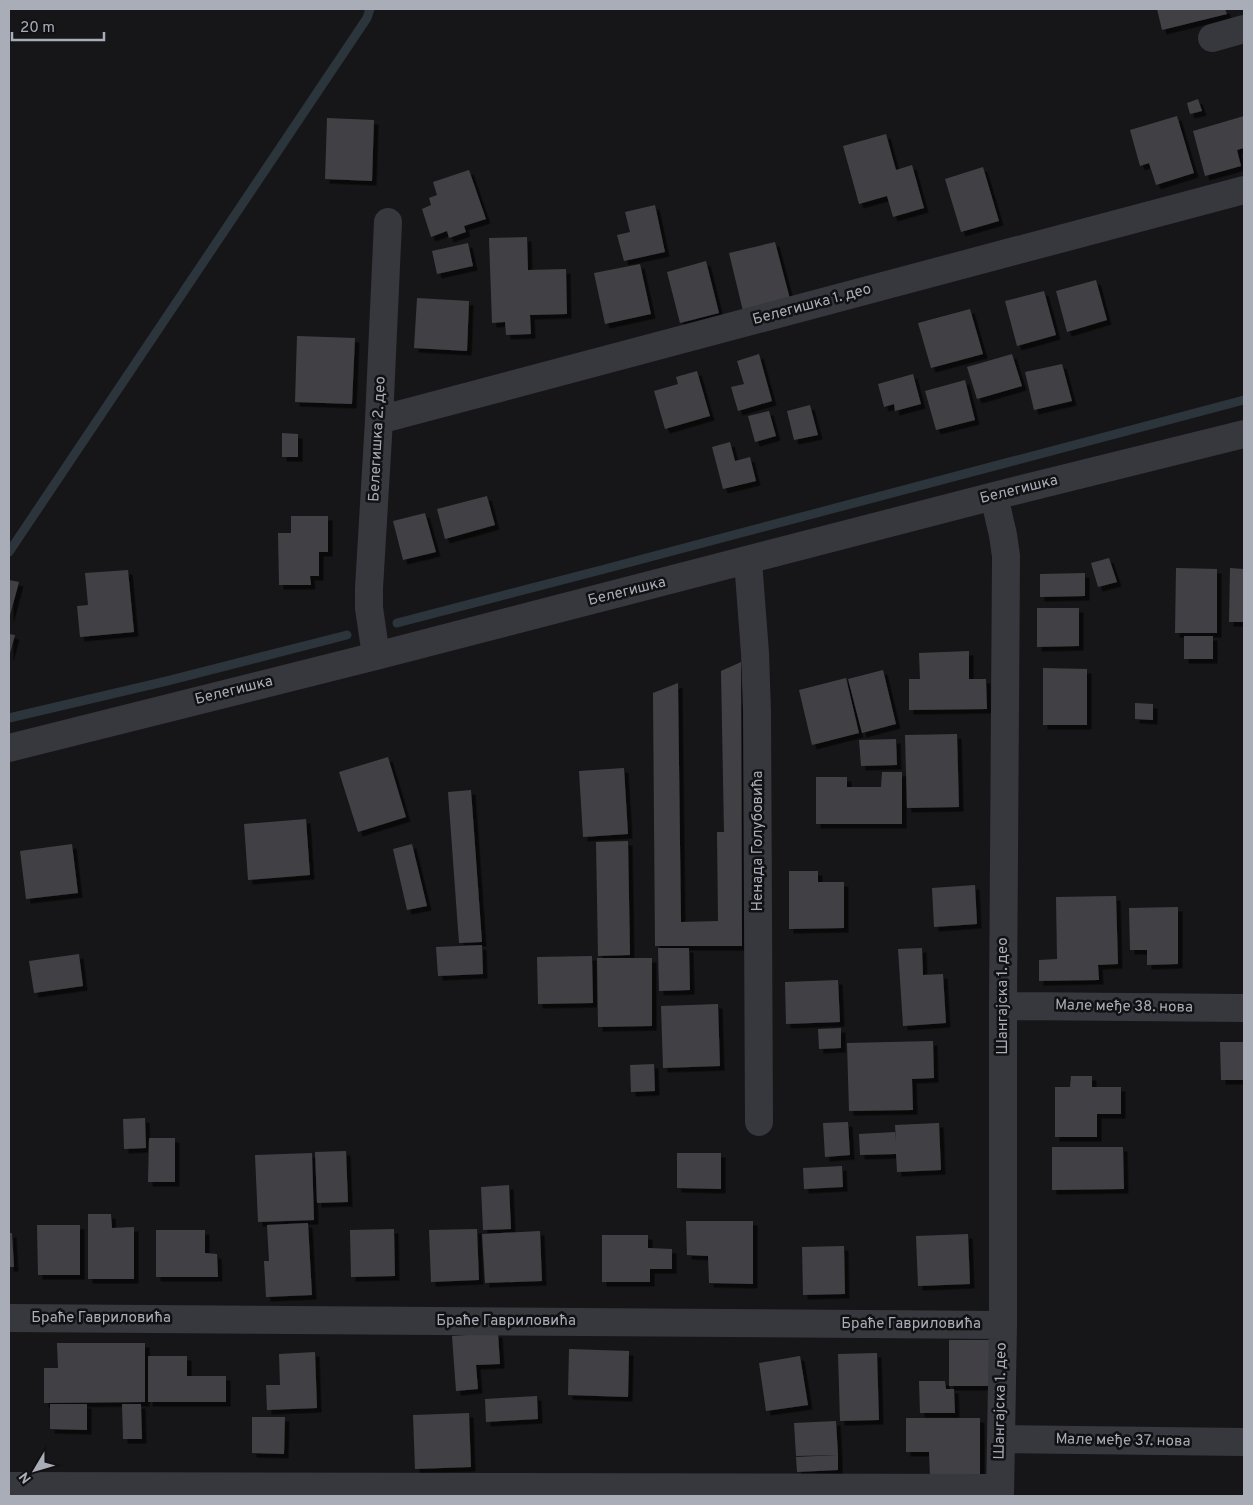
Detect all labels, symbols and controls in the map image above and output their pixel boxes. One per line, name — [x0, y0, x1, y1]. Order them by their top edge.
scale bar — [12, 10, 105, 42]
text: 20 m — [20, 19, 55, 38]
street label: Белегишка 1. део — [751, 280, 873, 330]
street label: Белегишка 2. део — [365, 376, 391, 502]
street label: Белегишка — [978, 471, 1060, 509]
street label: Белегишка — [586, 573, 668, 611]
street label: Белегишка — [193, 672, 275, 710]
street label: Ненада Голубовића — [749, 771, 768, 911]
street label: Шангајска 1. део — [994, 937, 1013, 1055]
street label: Мале међе 38. нова — [1055, 996, 1193, 1018]
street label: Браће Гавриловића — [31, 1309, 171, 1328]
street label: Браће Гавриловића — [436, 1312, 576, 1331]
street label: Браће Гавриловића — [841, 1315, 981, 1334]
street label: Шангајска 1. део — [990, 1342, 1012, 1460]
street label: Мале међе 37. нова — [1055, 1430, 1191, 1452]
north arrow — [10, 1445, 60, 1495]
text: N — [16, 1468, 36, 1486]

